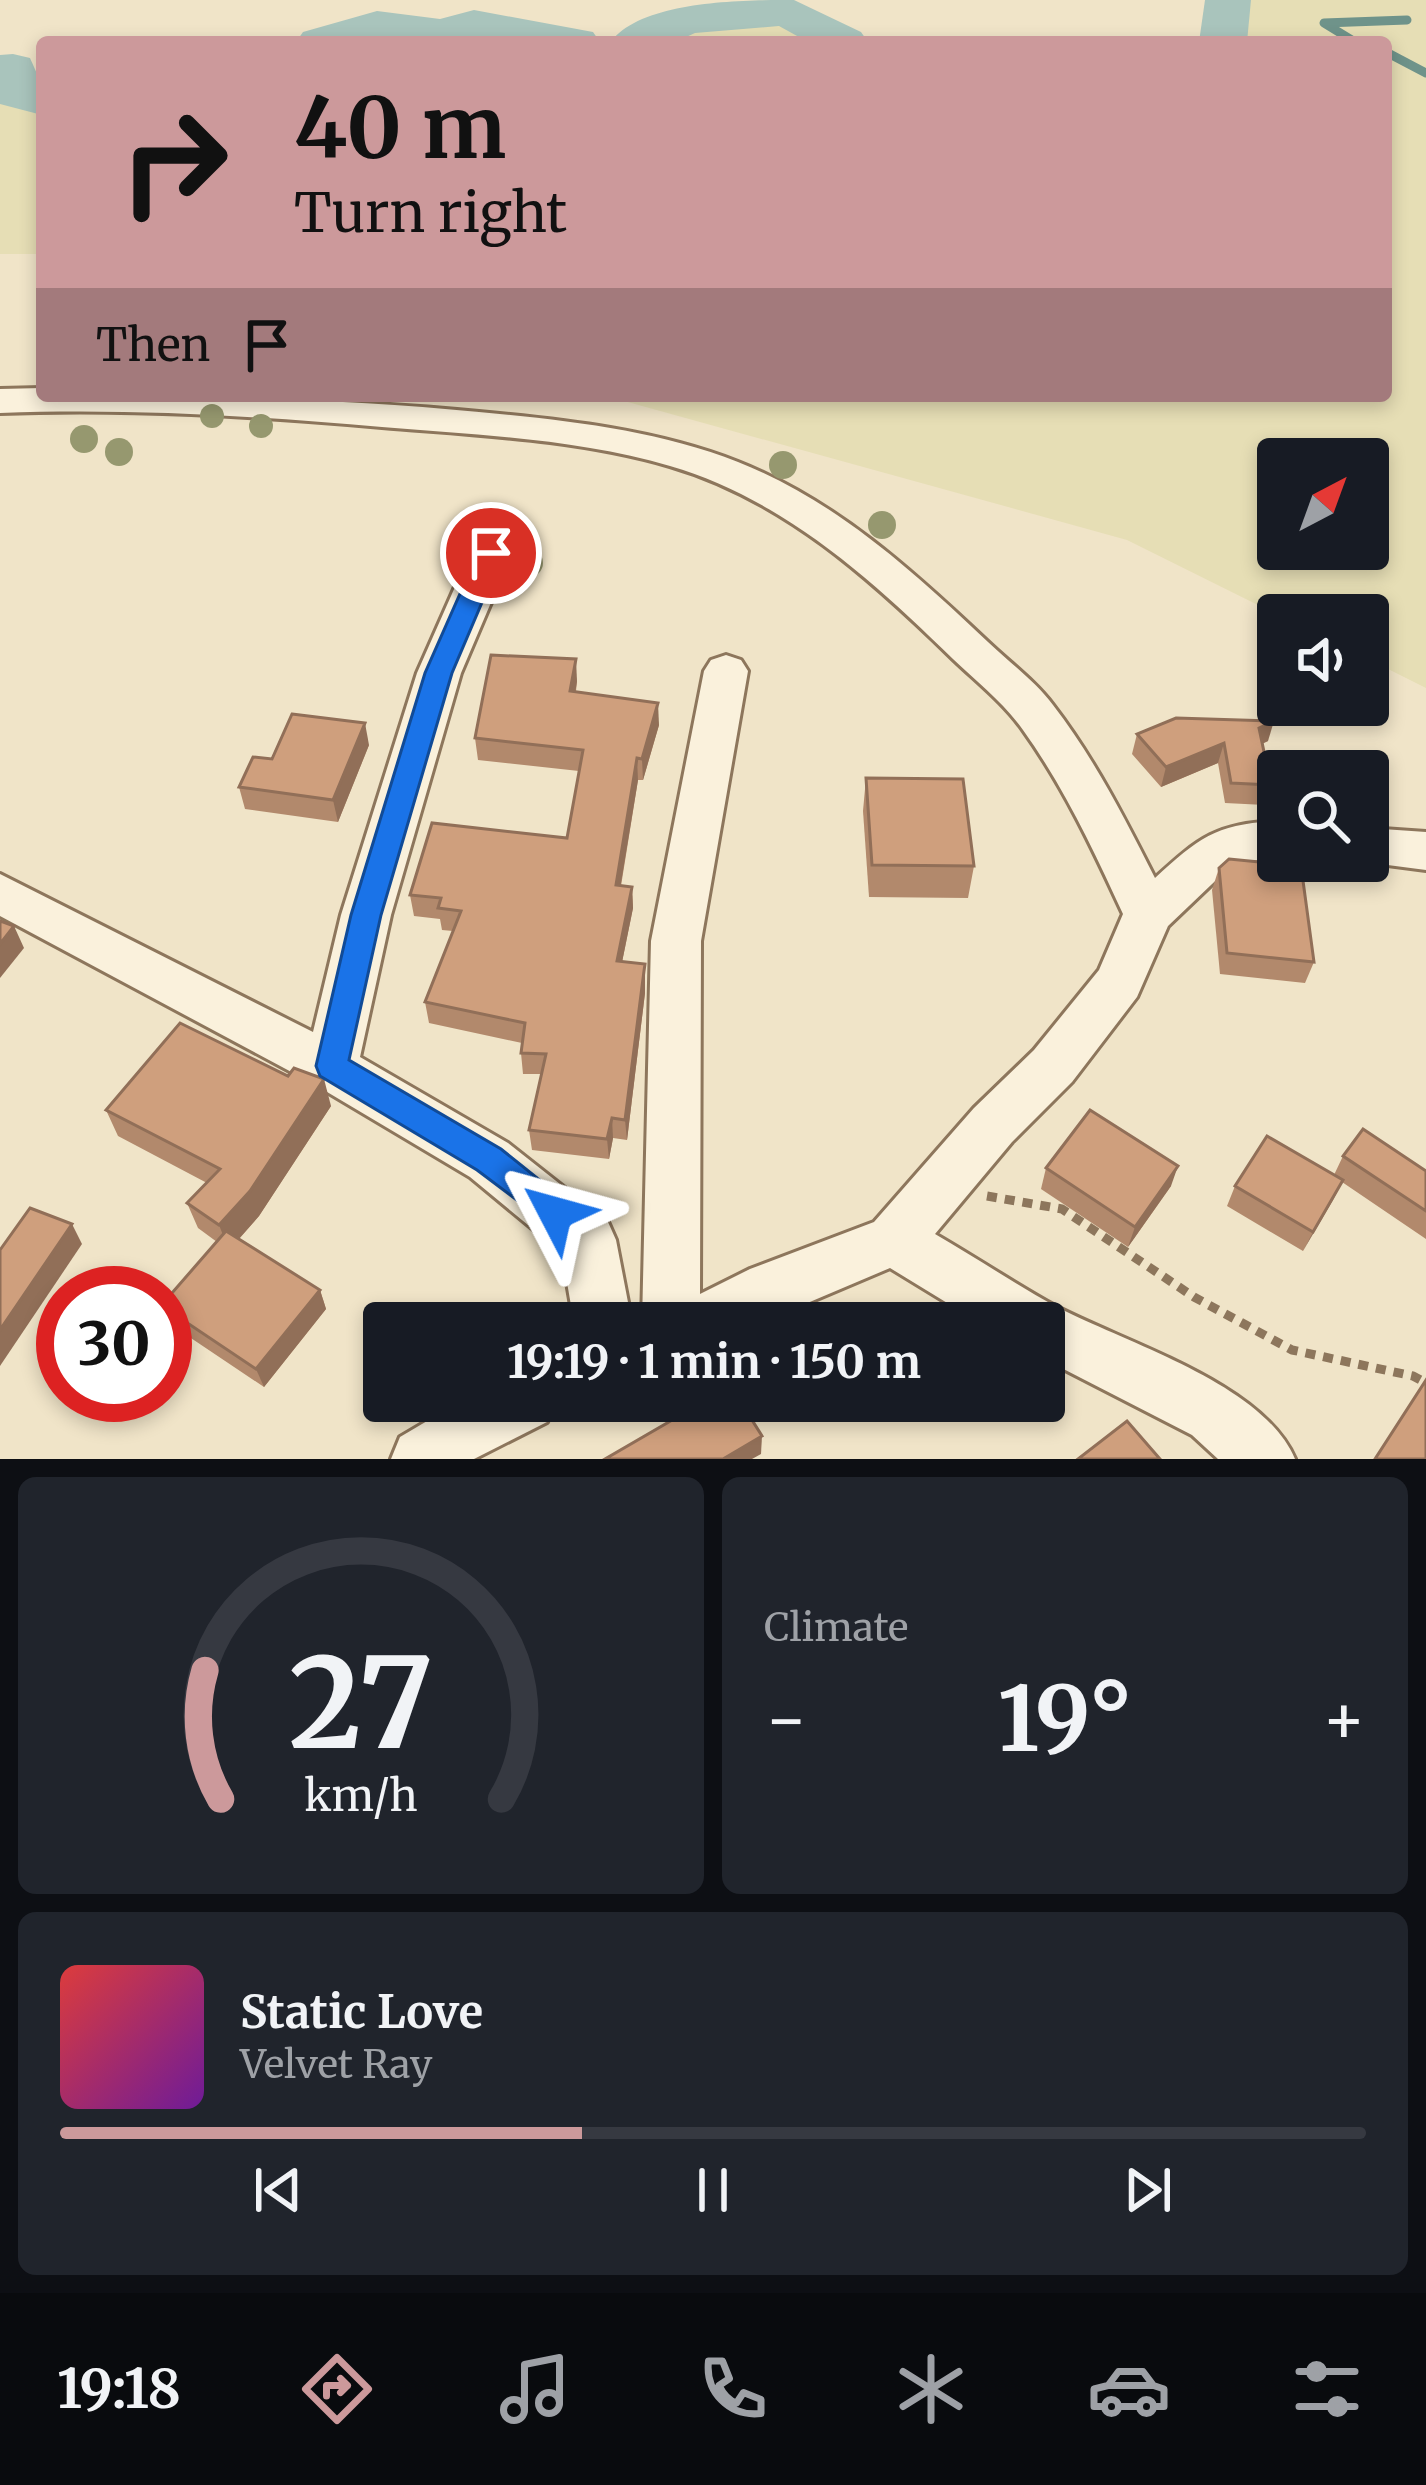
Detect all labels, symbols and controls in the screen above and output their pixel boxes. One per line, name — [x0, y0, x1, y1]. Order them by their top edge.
text: 40 m — [294, 75, 506, 181]
icon: right — [96, 84, 252, 240]
text: Turn right — [294, 179, 567, 247]
icon: arrive — [234, 312, 300, 378]
text: Then — [96, 317, 210, 373]
north arrow — [1257, 438, 1389, 570]
map controls — [1257, 438, 1389, 882]
pin — [440, 502, 542, 604]
icon: arrive — [458, 520, 524, 586]
button: sound — [1257, 594, 1389, 726]
button: search — [1257, 750, 1389, 882]
position arrow — [492, 1150, 618, 1276]
speed limit sign: 30 — [36, 1266, 192, 1422]
text: 19:19 · 1 min · 150 m — [507, 1334, 921, 1390]
text: Climate — [764, 1603, 908, 1652]
text: 27 — [289, 1625, 433, 1782]
text: 19° — [998, 1662, 1133, 1776]
text: − — [764, 1678, 808, 1761]
text: + — [1322, 1678, 1366, 1761]
text: km/h — [304, 1768, 418, 1822]
text: Static Love — [240, 1984, 483, 2040]
text: Velvet Ray — [240, 2040, 432, 2089]
icon: previous — [245, 2157, 311, 2223]
icon: pause — [680, 2157, 746, 2223]
icon: next — [1115, 2157, 1181, 2223]
icon: directions — [295, 2347, 379, 2431]
icon: music — [493, 2347, 577, 2431]
icon: phone — [691, 2347, 775, 2431]
icon: climate — [889, 2347, 973, 2431]
icon: car — [1087, 2347, 1171, 2431]
icon: filters — [1285, 2347, 1369, 2431]
text: 19:18 — [57, 2355, 181, 2423]

